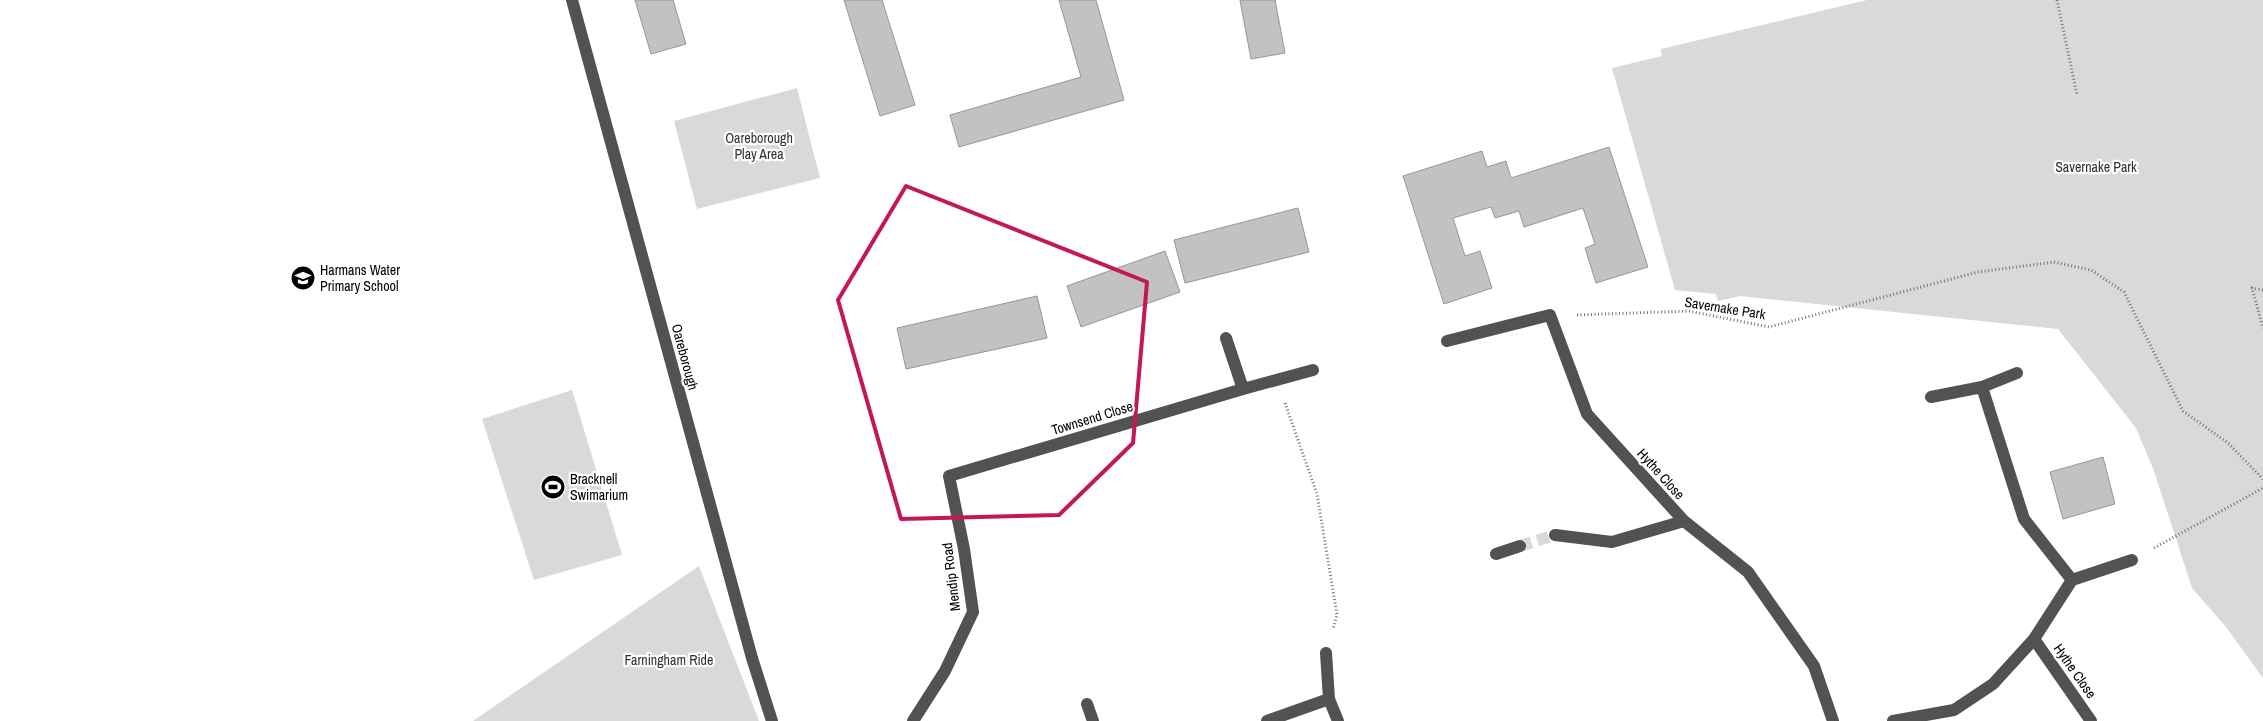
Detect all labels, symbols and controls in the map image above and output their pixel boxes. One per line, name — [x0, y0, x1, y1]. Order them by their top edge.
park label: Oareborough Play Area — [725, 129, 793, 163]
park label: Savernake Park — [2055, 158, 2137, 176]
place label: Harmans Water Primary School — [320, 261, 400, 295]
school or university icon: Harmans Water Primary School — [290, 265, 316, 291]
street label: Savernake Park — [1683, 293, 1767, 323]
street label: Oareborough — [668, 322, 702, 392]
street label: Townsend Close — [1049, 397, 1135, 439]
street label: Hythe Close — [1633, 445, 1689, 503]
place label: Bracknell Swimarium — [570, 470, 628, 504]
sports icon: Bracknell Swimarium — [540, 474, 566, 500]
street label: Mendip Road — [938, 542, 964, 612]
street label: Hythe Close — [2050, 640, 2100, 702]
park label: Farningham Ride — [625, 651, 713, 669]

